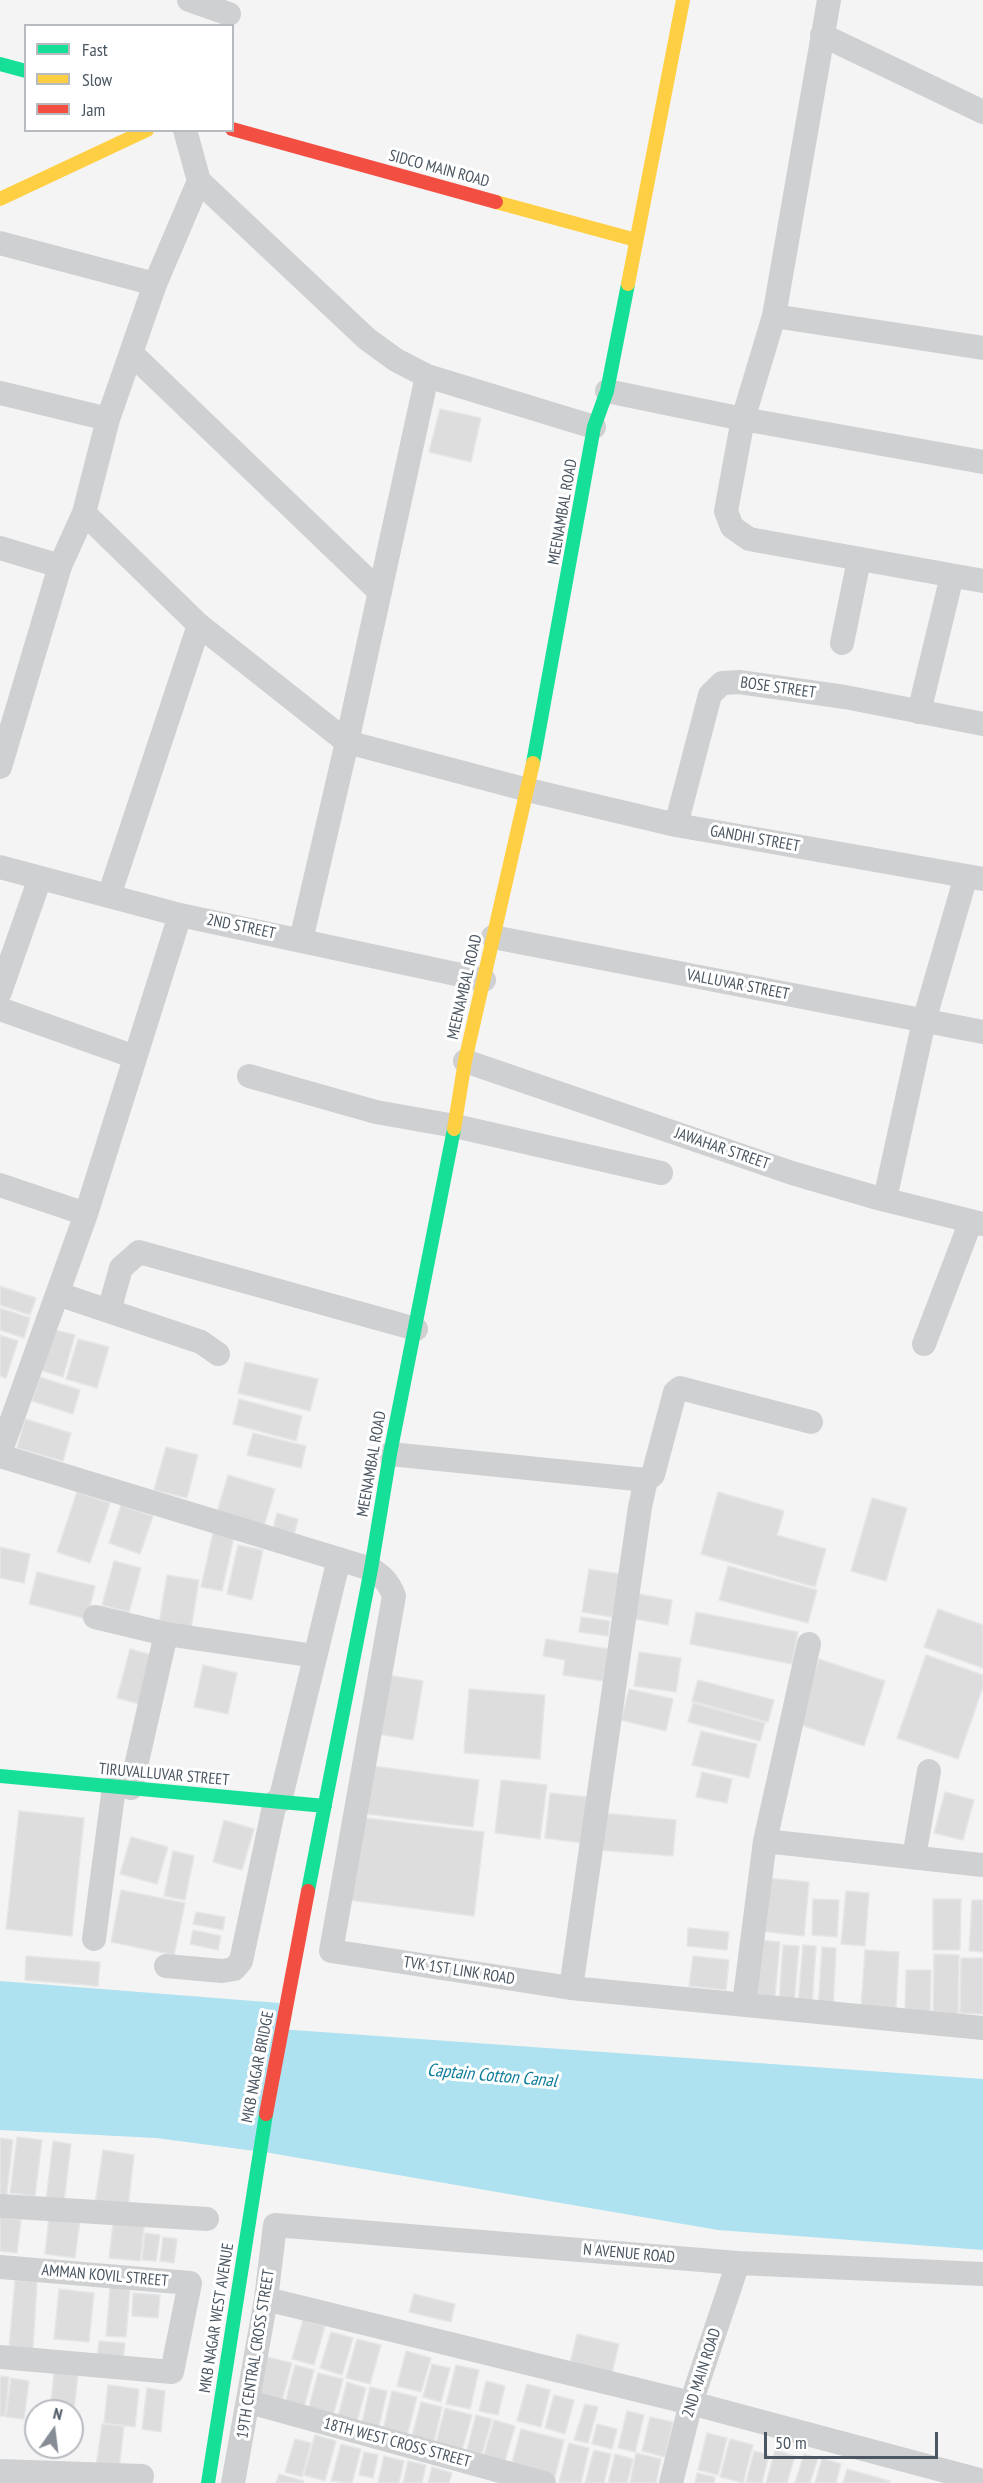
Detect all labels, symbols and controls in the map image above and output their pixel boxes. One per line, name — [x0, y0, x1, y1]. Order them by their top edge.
legend — [24, 24, 234, 132]
text: Fast — [82, 38, 108, 61]
text: Slow — [82, 68, 112, 91]
text: Jam — [82, 98, 105, 121]
street label: SIDCO MAIN ROAD — [387, 146, 491, 192]
street label: MEENAMBAL ROAD — [544, 458, 582, 566]
street label: BOSE STREET — [739, 673, 817, 703]
street label: GANDHI STREET — [709, 822, 801, 856]
street label: 2ND STREET — [205, 910, 277, 944]
street label: MEENAMBAL ROAD — [444, 933, 486, 1041]
street label: VALLUVAR STREET — [685, 966, 791, 1004]
street label: JAWAHAR STREET — [672, 1124, 772, 1174]
street label: MEENAMBAL ROAD — [353, 1410, 391, 1518]
street label: TIRUVALLUVAR STREET — [98, 1760, 230, 1790]
street label: TVK 1ST LINK ROAD — [402, 1953, 516, 1989]
street label: MKB NAGAR BRIDGE — [238, 2009, 278, 2125]
water label: Captain Cotton Canal — [426, 2060, 558, 2092]
street label: N AVENUE ROAD — [582, 2240, 676, 2268]
street label: MKB NAGAR WEST AVENUE — [196, 2242, 238, 2394]
street label: AMMAN KOVIL STREET — [41, 2261, 169, 2291]
street label: 19TH CENTRAL CROSS STREET — [233, 2268, 279, 2440]
street label: 2ND MAIN ROAD — [679, 2326, 725, 2420]
north arrow — [24, 2399, 84, 2459]
text: N — [51, 2403, 64, 2424]
street label: 18TH WEST CROSS STREET — [321, 2414, 473, 2472]
scale bar — [767, 2420, 941, 2458]
text: 50 m — [775, 2431, 807, 2454]

